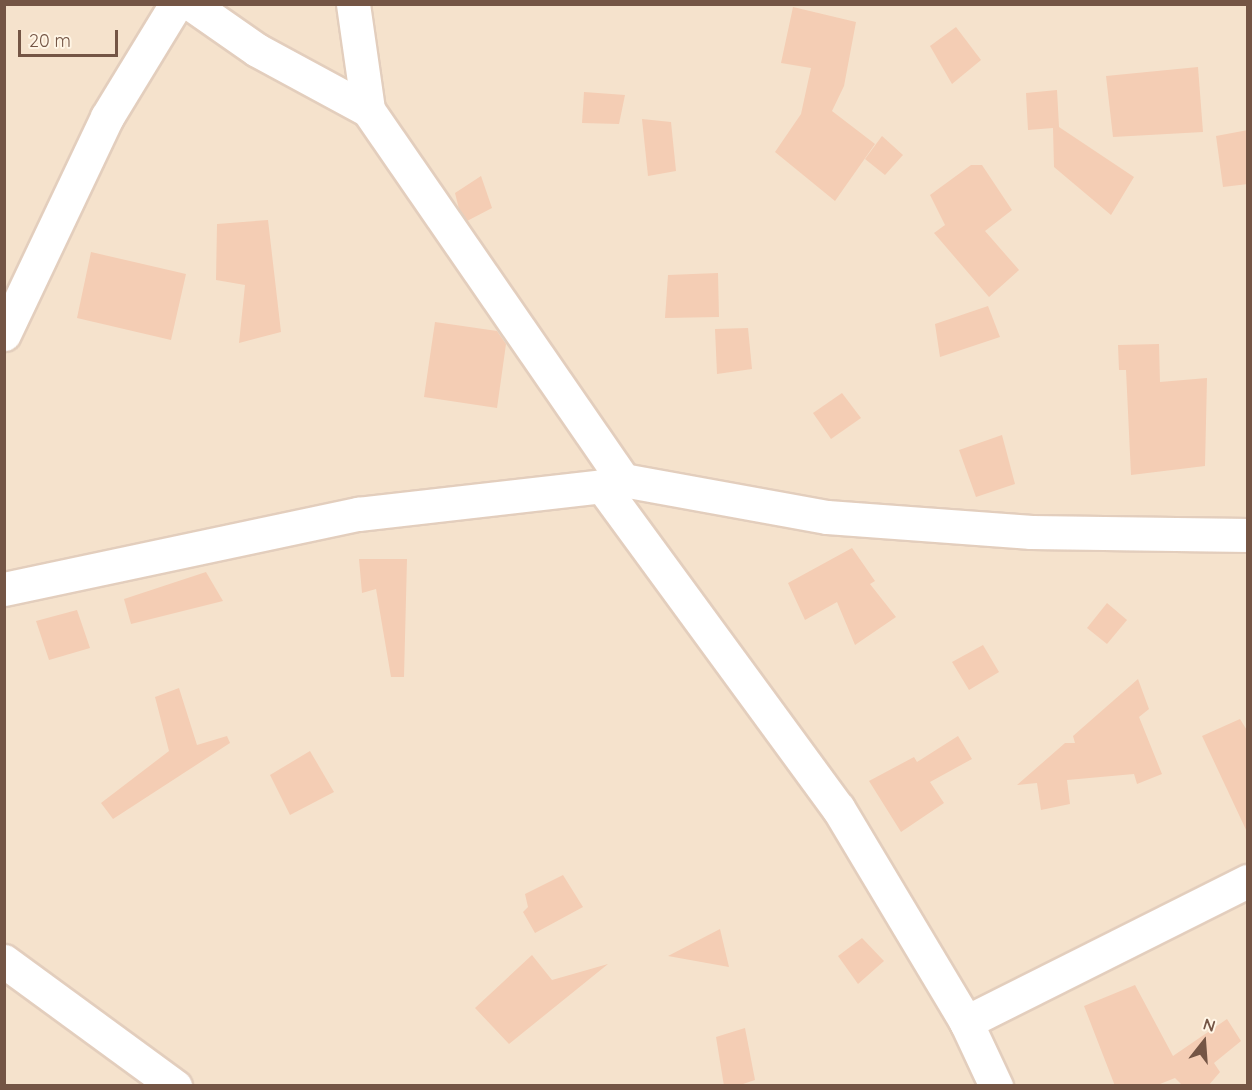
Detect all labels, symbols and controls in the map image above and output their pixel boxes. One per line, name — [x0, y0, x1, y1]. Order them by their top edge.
scale bar — [21, 18, 122, 56]
text: 20 m — [29, 29, 71, 52]
north arrow — [1174, 1012, 1234, 1072]
text: N — [1201, 1014, 1218, 1036]

